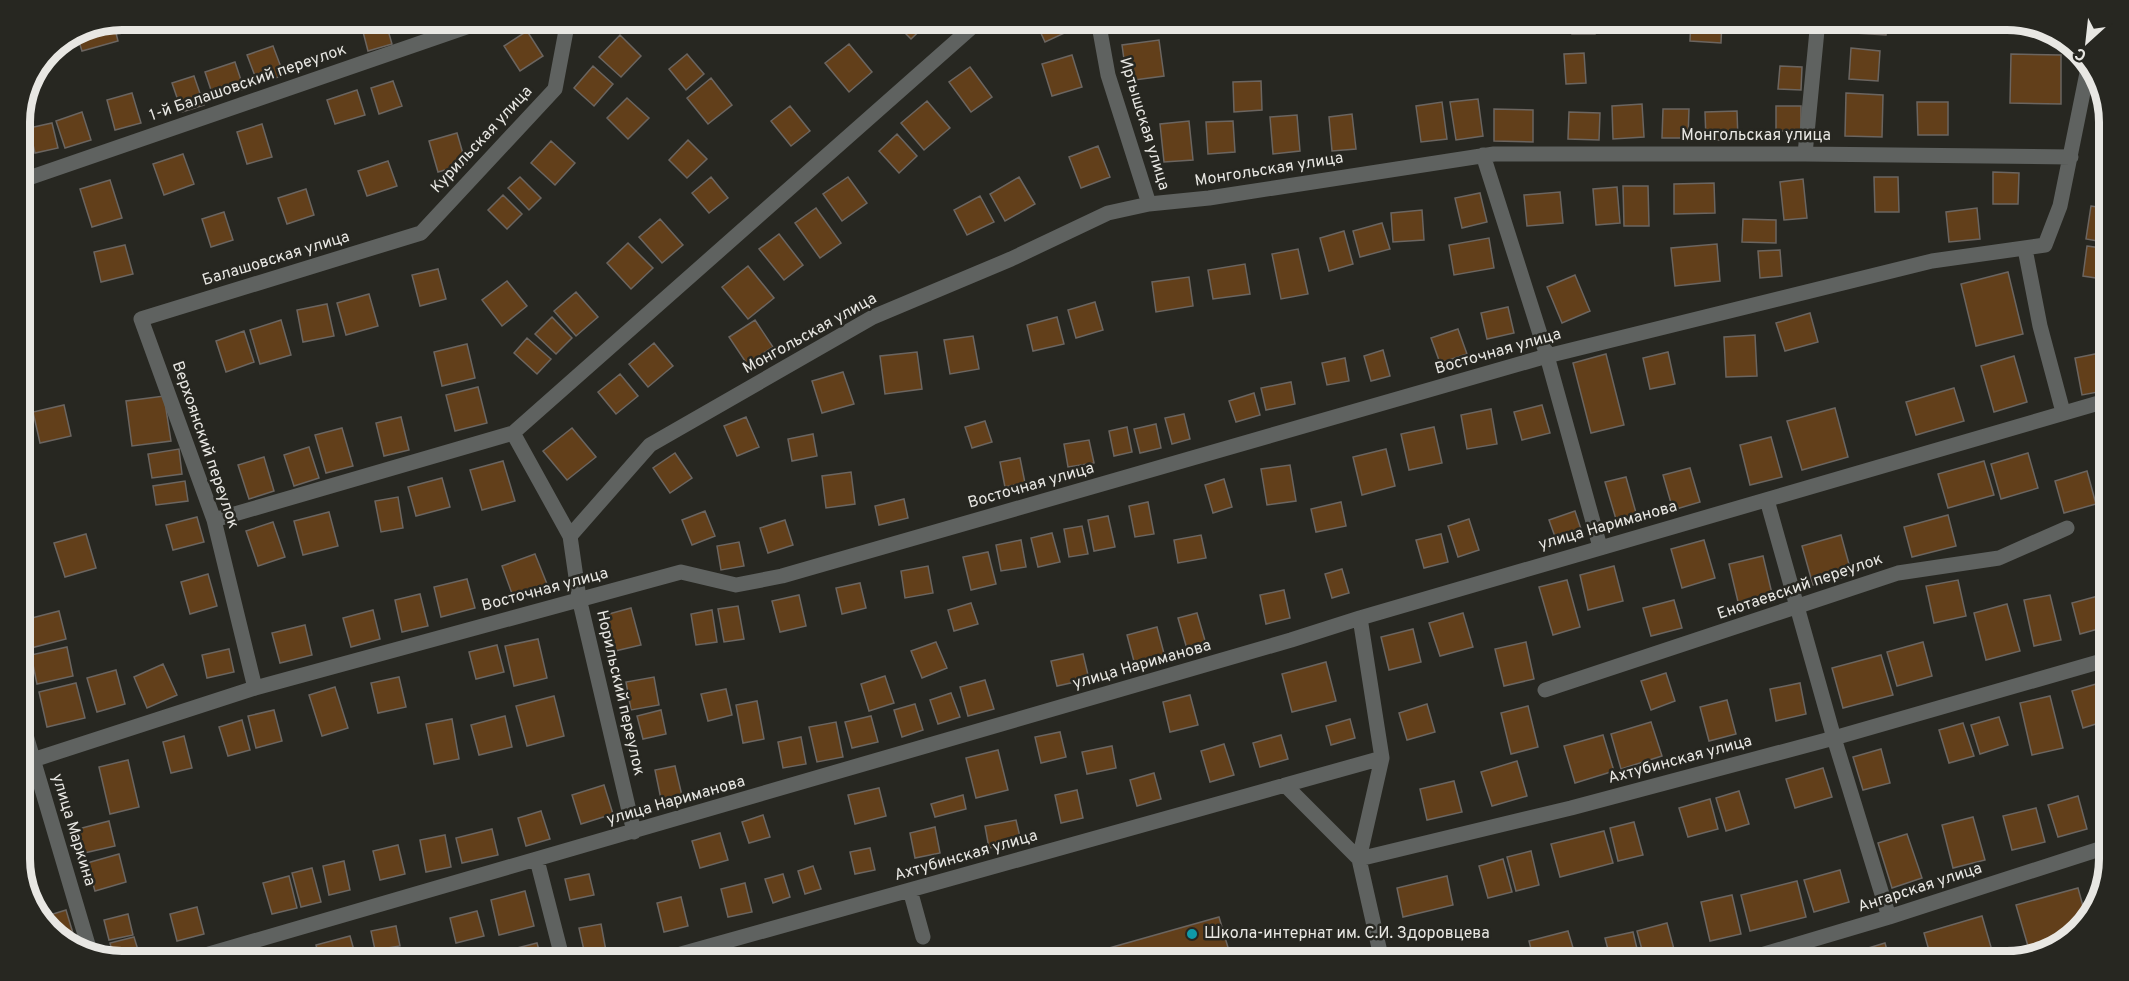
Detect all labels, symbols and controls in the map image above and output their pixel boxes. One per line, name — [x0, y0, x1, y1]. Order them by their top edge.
north arrow — [2057, 12, 2117, 72]
street label: 1-й Балашовский переулок — [147, 40, 349, 126]
text: С — [2072, 42, 2090, 65]
street label: Иртышская улица — [1114, 55, 1174, 193]
street label: Курильская улица — [427, 82, 537, 198]
street label: Монгольская улица — [1681, 126, 1831, 146]
street label: Монгольская улица — [1193, 148, 1345, 192]
street label: Балашовская улица — [200, 227, 352, 291]
street label: Монгольская улица — [740, 289, 880, 379]
street label: Восточная улица — [1433, 324, 1563, 380]
street label: Верхоянский переулок — [167, 359, 243, 531]
street label: Восточная улица — [966, 458, 1096, 514]
street label: улица Нариманова — [1536, 497, 1680, 555]
street label: Енотаевский переулок — [1715, 549, 1885, 625]
street label: Восточная улица — [479, 563, 611, 617]
street label: Норильский переулок — [591, 608, 649, 778]
street label: улица Нариманова — [1070, 636, 1214, 694]
street label: Ахтубинская улица — [1606, 731, 1754, 789]
street label: улица Маркина — [46, 771, 100, 889]
street label: улица Нариманова — [604, 772, 748, 830]
street label: Ахтубинская улица — [892, 826, 1040, 886]
street label: Ангарская улица — [1855, 859, 1985, 917]
place label: Школа-интернат им. С.И. Здоровцева — [1204, 924, 1490, 944]
marker: Школа-интернат им. С.И. Здоровцева — [1185, 927, 1199, 941]

